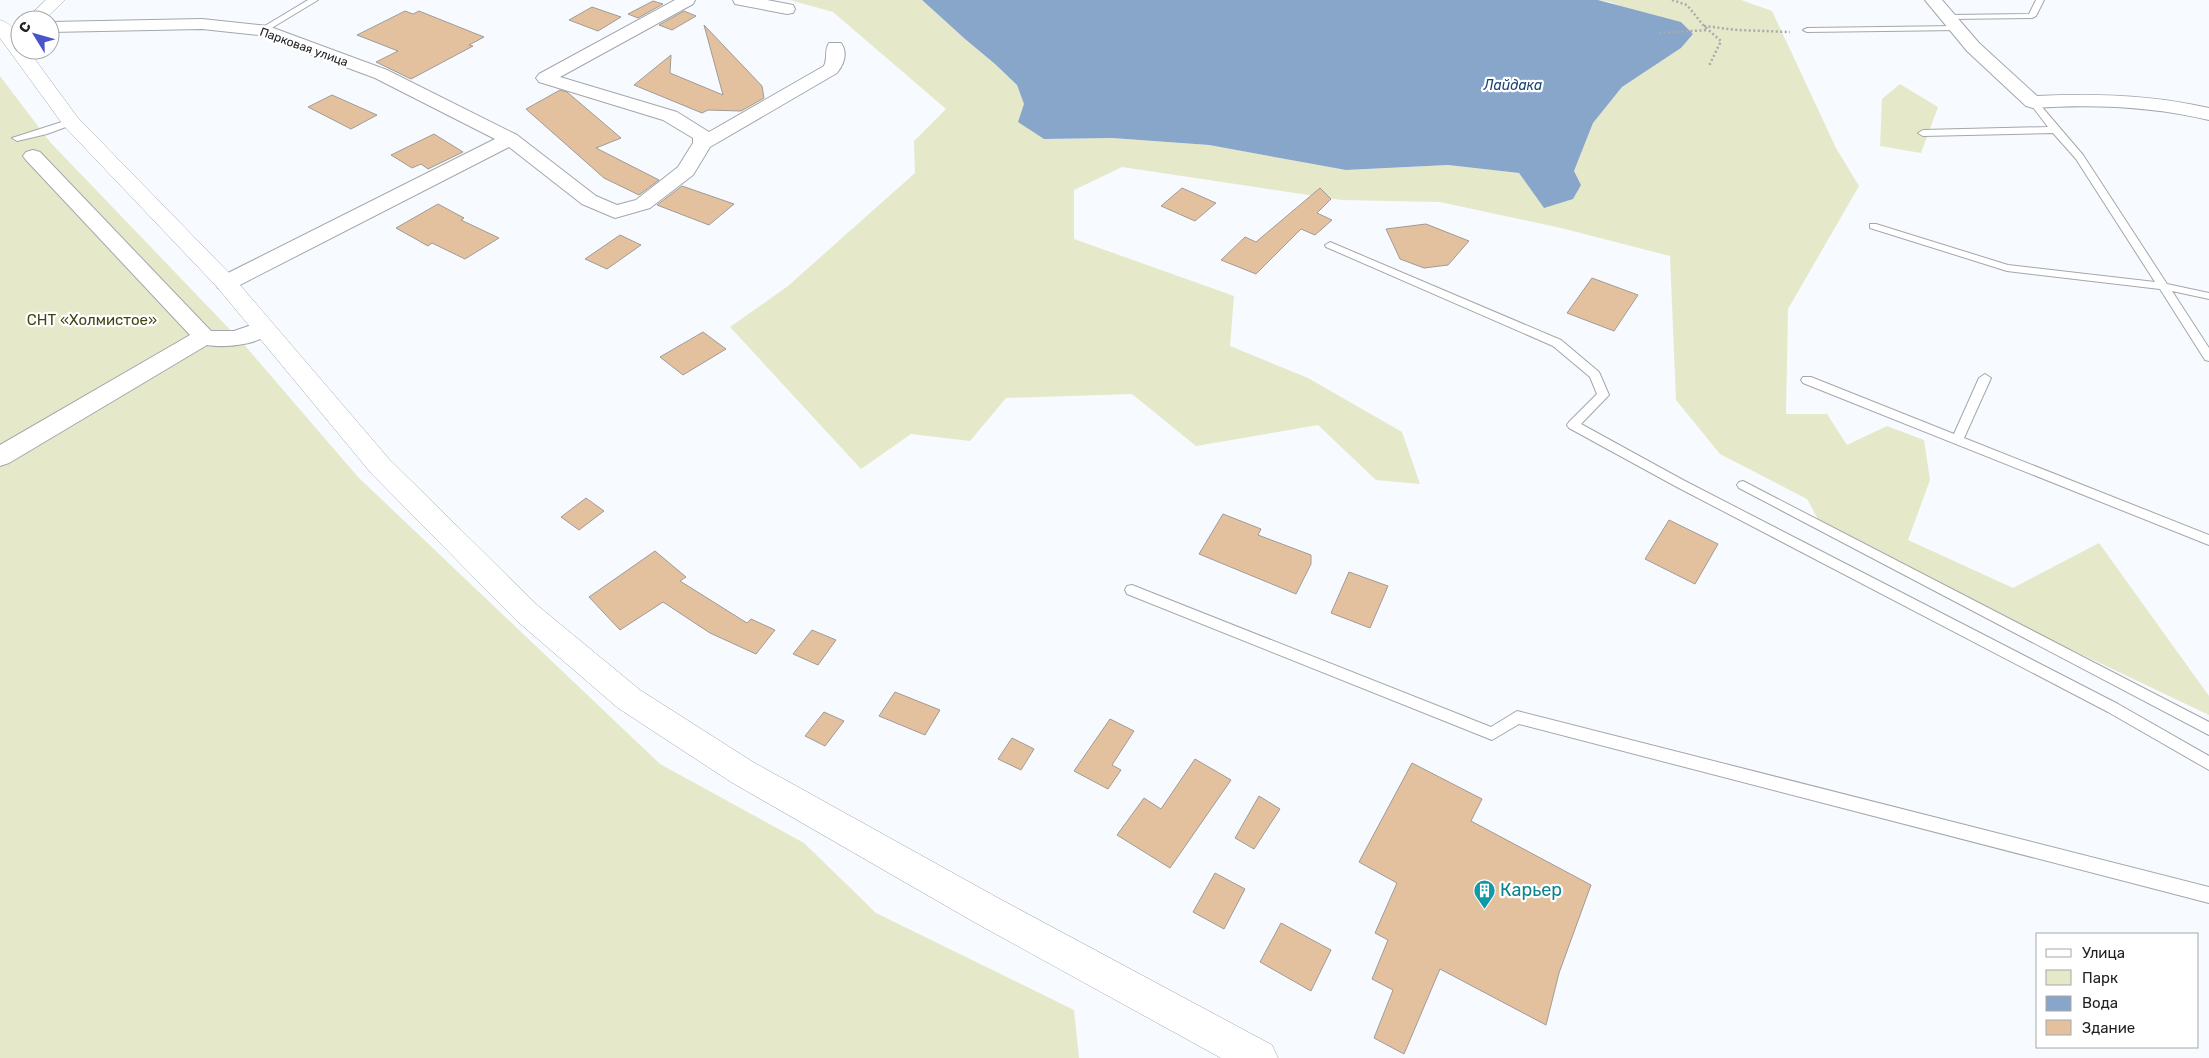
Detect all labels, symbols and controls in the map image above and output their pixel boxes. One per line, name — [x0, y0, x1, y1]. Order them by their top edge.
north arrow — [10, 10, 60, 60]
text: С — [15, 18, 35, 37]
street label: Парковая улица — [258, 25, 350, 69]
water label: Лайдака — [1483, 77, 1542, 94]
park label: СНТ «Холмистое» — [27, 311, 157, 329]
building icon: Карьер — [1472, 878, 1496, 909]
place label: Карьер — [1500, 879, 1562, 901]
legend — [2036, 933, 2199, 1048]
text: Улица — [2082, 944, 2125, 962]
text: Парк — [2082, 969, 2118, 987]
text: Вода — [2082, 994, 2118, 1012]
text: Здание — [2082, 1019, 2135, 1037]

